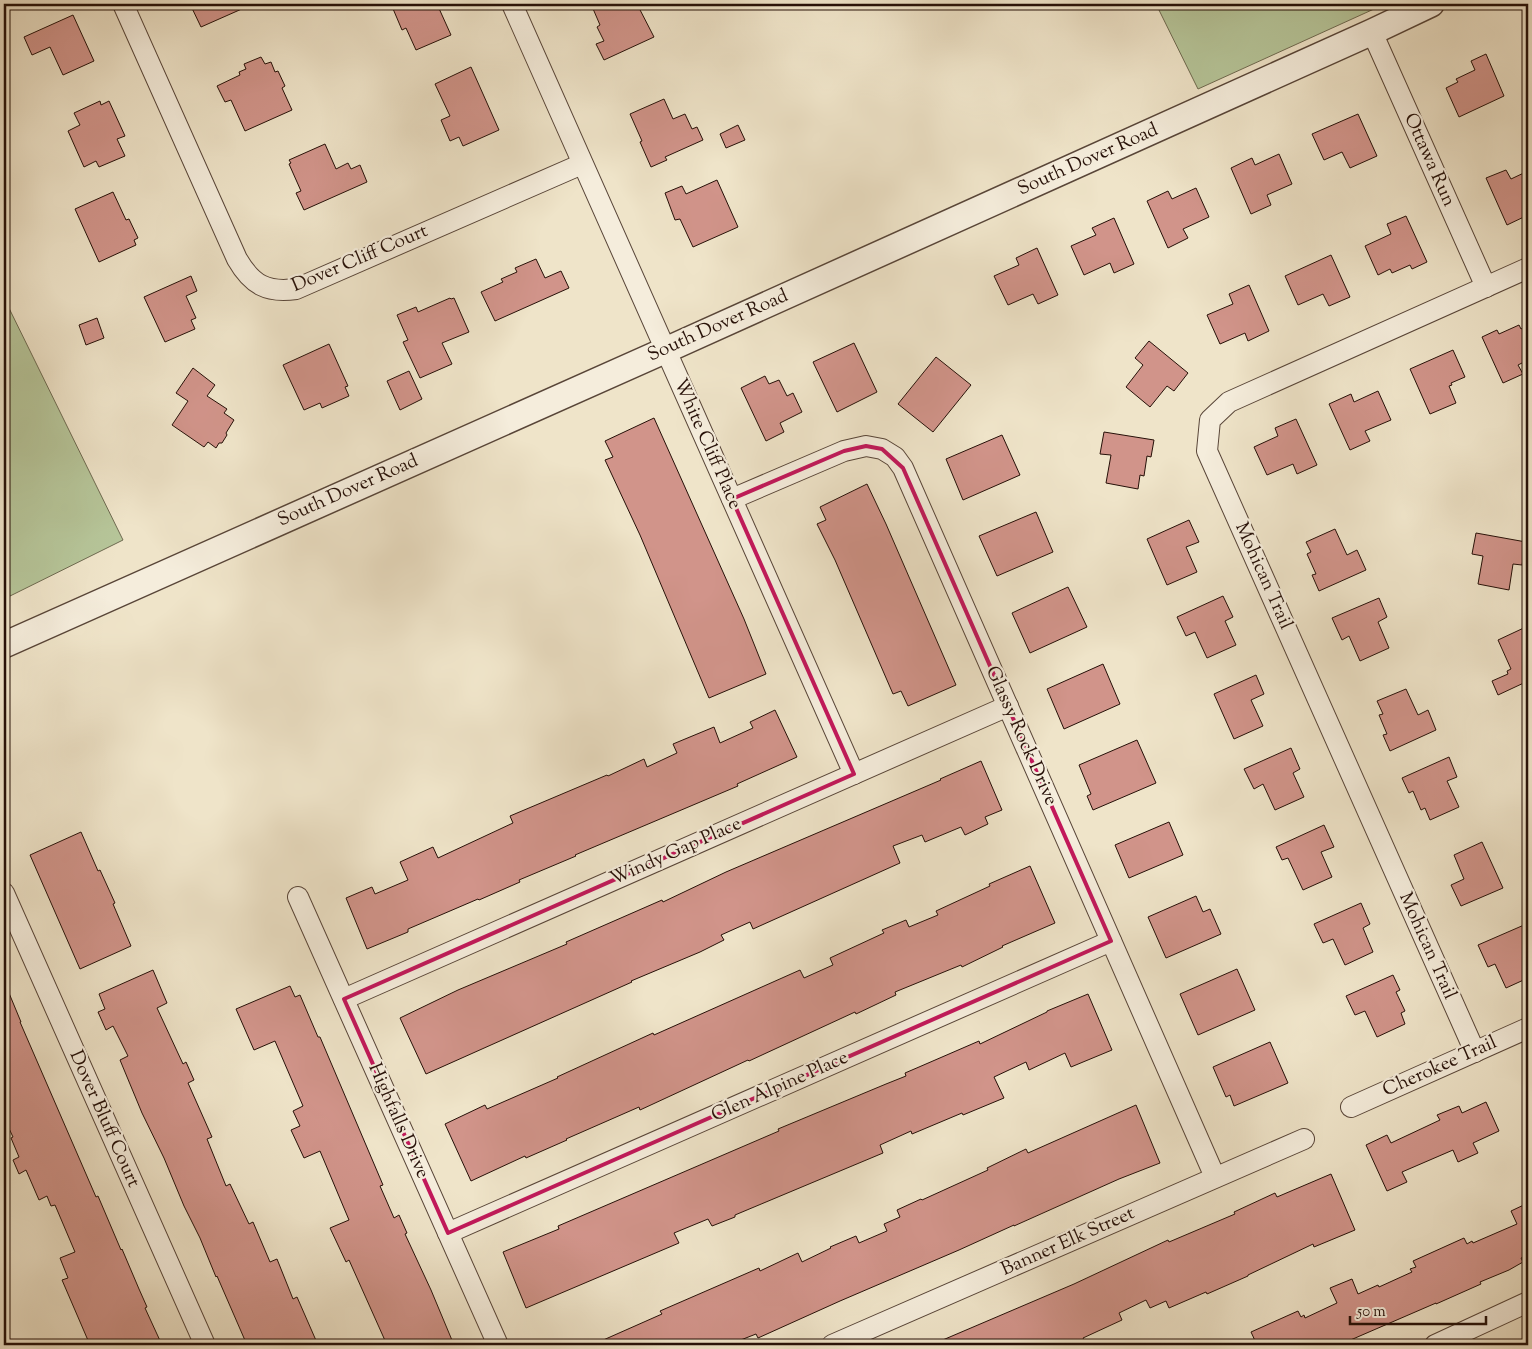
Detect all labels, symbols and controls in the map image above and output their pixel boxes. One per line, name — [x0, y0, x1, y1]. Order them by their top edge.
street label: Ottawa Run — [1396, 109, 1462, 211]
street label: South Dover Road — [1013, 117, 1163, 203]
street label: Dover Cliff Court — [288, 218, 433, 300]
street label: South Dover Road — [643, 283, 793, 369]
street label: White Cliff Place — [666, 374, 748, 514]
street label: South Dover Road — [273, 448, 423, 534]
street label: Mohican Trail — [1227, 518, 1299, 634]
street label: Glassy Rock Drive — [978, 662, 1064, 810]
street label: Windy Gap Place — [606, 811, 746, 893]
street label: Mohican Trail — [1391, 888, 1463, 1004]
street label: Cherokee Trail — [1379, 1030, 1501, 1104]
street label: Glen Alpine Place — [707, 1045, 853, 1129]
street label: Dover Bluff Court — [62, 1046, 147, 1192]
street label: Highfalls Drive — [360, 1059, 436, 1183]
street label: Banner Elk Street — [997, 1200, 1139, 1284]
scale bar — [1350, 1294, 1486, 1326]
text: 50 m — [1356, 1302, 1386, 1323]

